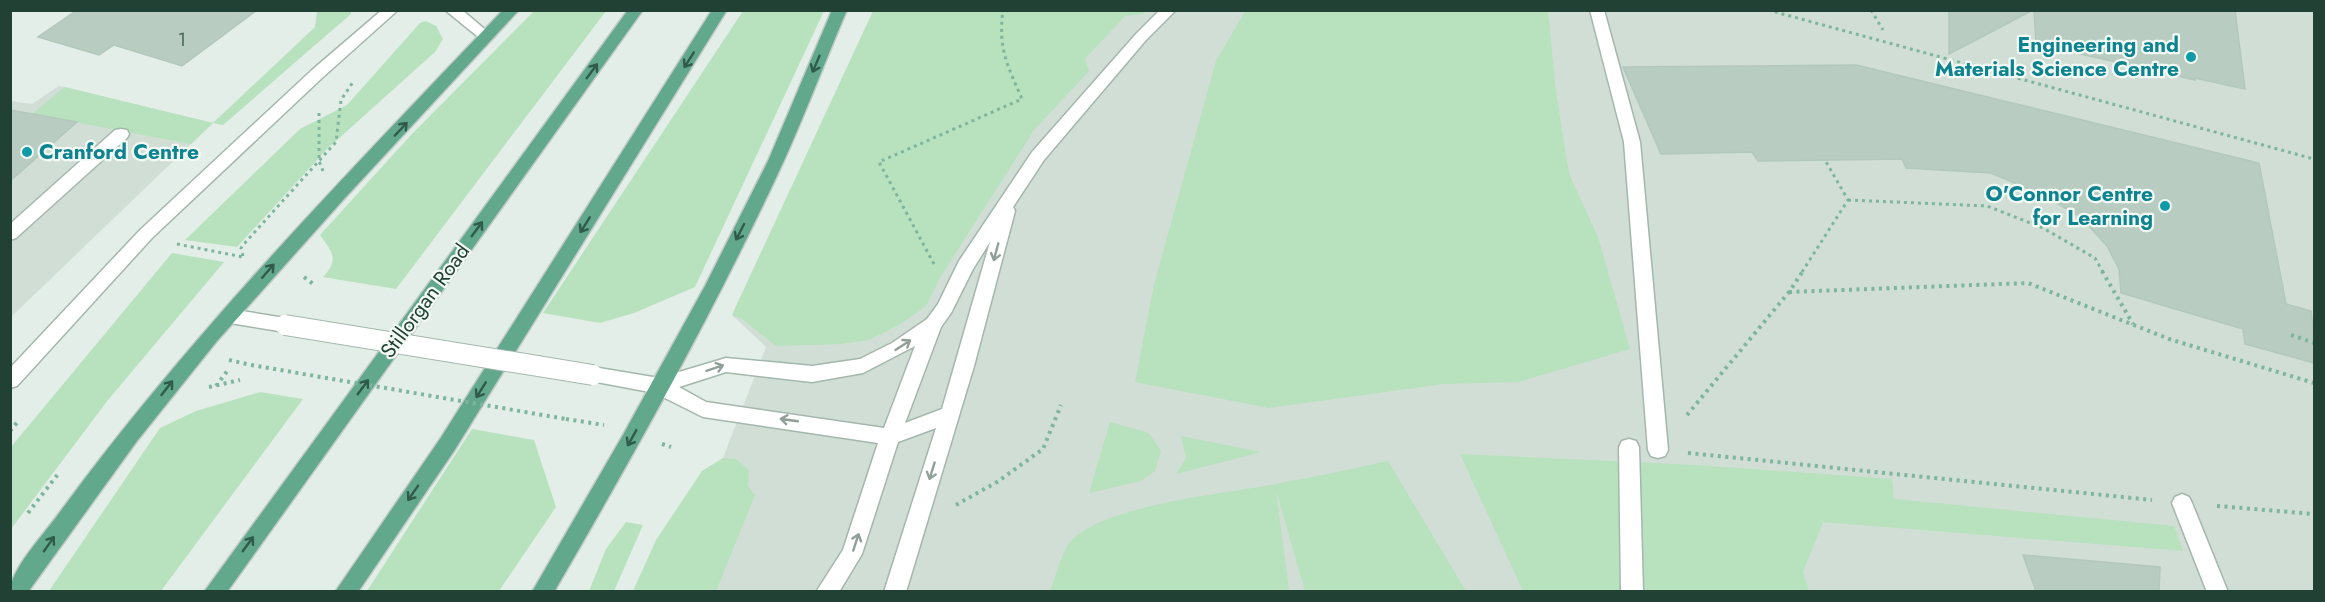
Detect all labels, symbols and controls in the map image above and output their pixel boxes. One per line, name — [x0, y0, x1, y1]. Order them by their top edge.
house number: 1 — [178, 27, 186, 53]
place label: Engineering and Materials Science Centre — [1935, 30, 2179, 84]
marker: Engineering and Materials Science Centre — [2184, 50, 2198, 64]
one-way arrow — [682, 51, 694, 68]
one-way arrow — [810, 54, 821, 73]
one-way arrow — [585, 63, 598, 79]
one-way arrow — [394, 121, 408, 136]
place label: Cranford Centre — [39, 137, 199, 167]
marker: Cranford Centre — [20, 145, 34, 159]
place label: O'Connor Centre for Learning — [1986, 179, 2153, 233]
marker: O'Connor Centre for Learning — [2158, 199, 2172, 213]
one-way arrow — [578, 216, 590, 233]
one-way arrow — [471, 221, 483, 237]
one-way arrow — [734, 223, 746, 241]
street label: Stillorgan Road — [373, 238, 477, 364]
one-way arrow — [990, 242, 1001, 261]
one-way arrow — [261, 264, 275, 279]
one-way arrow — [894, 338, 911, 350]
one-way arrow — [705, 362, 724, 373]
one-way arrow — [357, 379, 369, 395]
one-way arrow — [161, 381, 174, 397]
one-way arrow — [475, 381, 487, 398]
one-way arrow — [779, 414, 799, 425]
one-way arrow — [626, 429, 638, 446]
one-way arrow — [926, 461, 937, 480]
one-way arrow — [407, 484, 419, 501]
one-way arrow — [852, 533, 863, 552]
one-way arrow — [43, 536, 55, 552]
one-way arrow — [242, 537, 254, 553]

